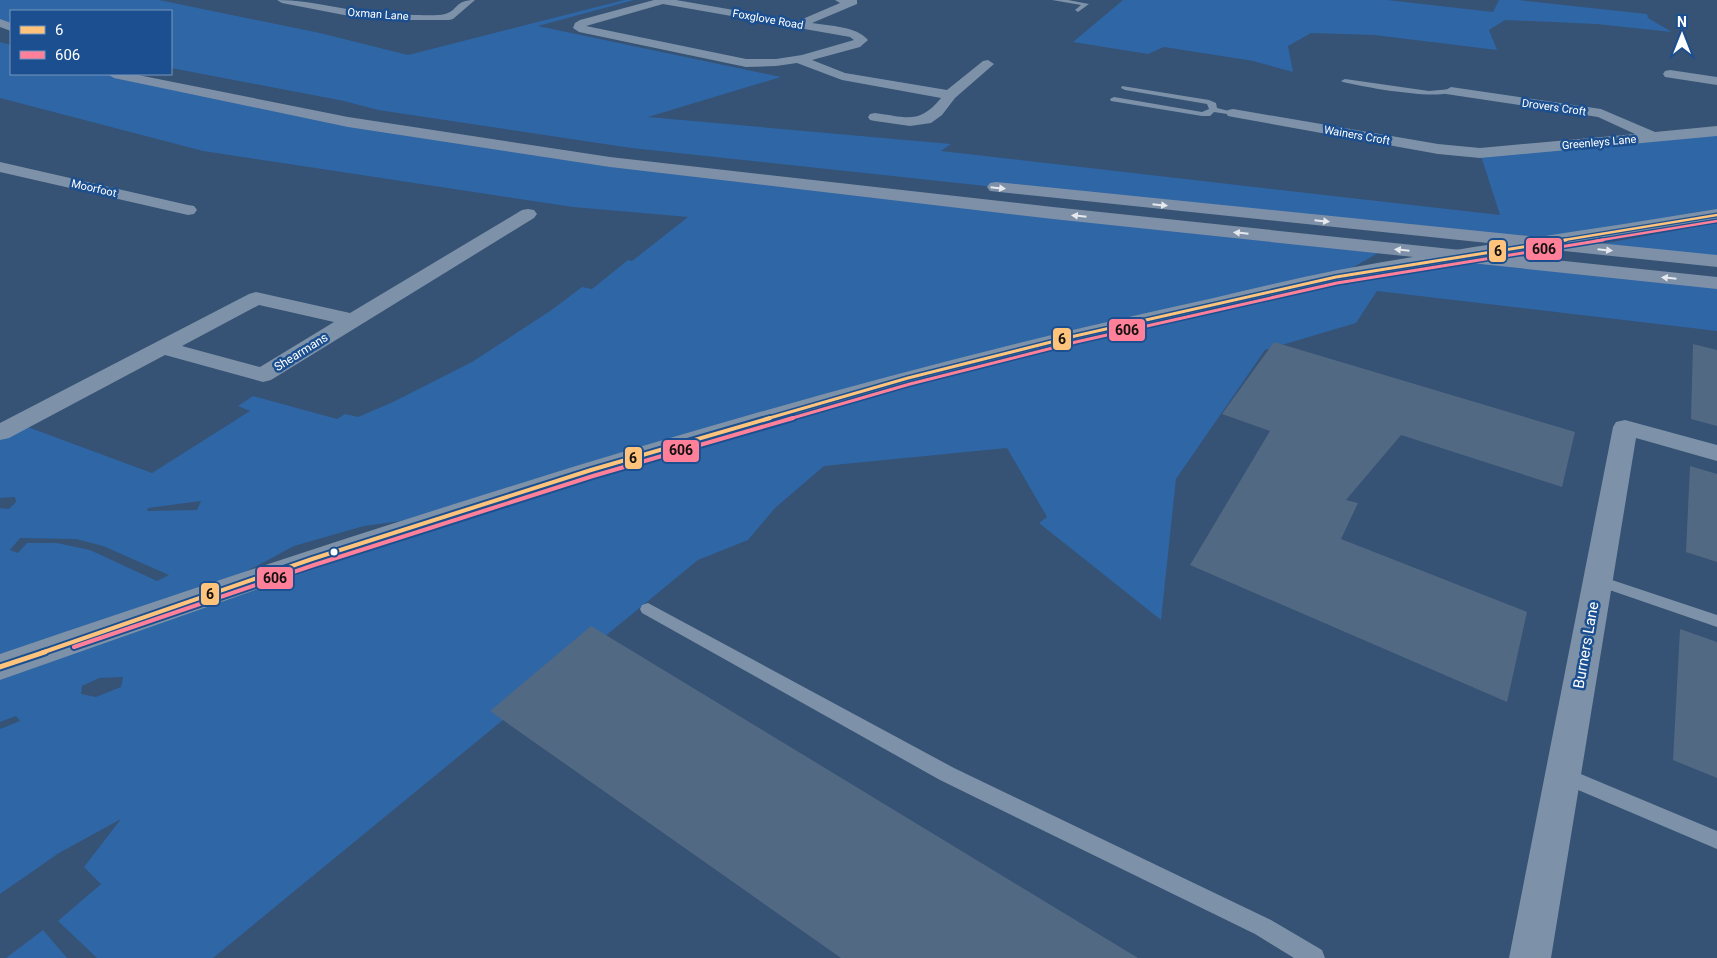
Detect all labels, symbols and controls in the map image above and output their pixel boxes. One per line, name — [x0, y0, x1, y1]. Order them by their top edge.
street label: Oxman Lane — [347, 6, 409, 23]
street label: Foxglove Road — [732, 7, 804, 32]
legend — [10, 10, 172, 75]
north arrow — [1657, 10, 1707, 60]
text: N — [1677, 14, 1687, 30]
text: 6 — [55, 21, 63, 39]
text: 606 — [55, 46, 80, 64]
street label: Drovers Croft — [1521, 97, 1587, 118]
street label: Wainers Croft — [1323, 123, 1391, 148]
street label: Greenleys Lane — [1561, 133, 1637, 152]
street label: Moorfoot — [70, 177, 118, 200]
one-way arrow — [991, 184, 1007, 192]
one-way arrow — [1152, 201, 1168, 209]
one-way arrow — [1071, 212, 1087, 220]
one-way arrow — [1314, 217, 1330, 225]
one-way arrow — [1233, 228, 1249, 236]
line badge: 606 — [1525, 237, 1563, 261]
line badge: 6 — [1488, 239, 1507, 263]
text: 606 — [1532, 241, 1556, 257]
text: 6 — [1494, 243, 1502, 259]
one-way arrow — [1394, 245, 1410, 253]
one-way arrow — [1598, 246, 1614, 254]
one-way arrow — [1660, 273, 1676, 281]
line badge: 606 — [1108, 318, 1146, 342]
text: 606 — [1115, 322, 1139, 338]
line badge: 6 — [1052, 327, 1072, 351]
street label: Shearmans — [272, 330, 330, 374]
text: 6 — [1058, 331, 1066, 347]
line badge: 606 — [662, 439, 700, 463]
text: 606 — [669, 442, 693, 458]
line badge: 6 — [624, 446, 643, 470]
text: 6 — [629, 450, 637, 466]
unlabelled marker — [329, 547, 339, 557]
line badge: 606 — [256, 566, 294, 590]
text: 606 — [263, 570, 287, 586]
line badge: 6 — [200, 582, 220, 606]
text: 6 — [206, 586, 214, 602]
street label: Burners Lane — [1569, 600, 1603, 690]

